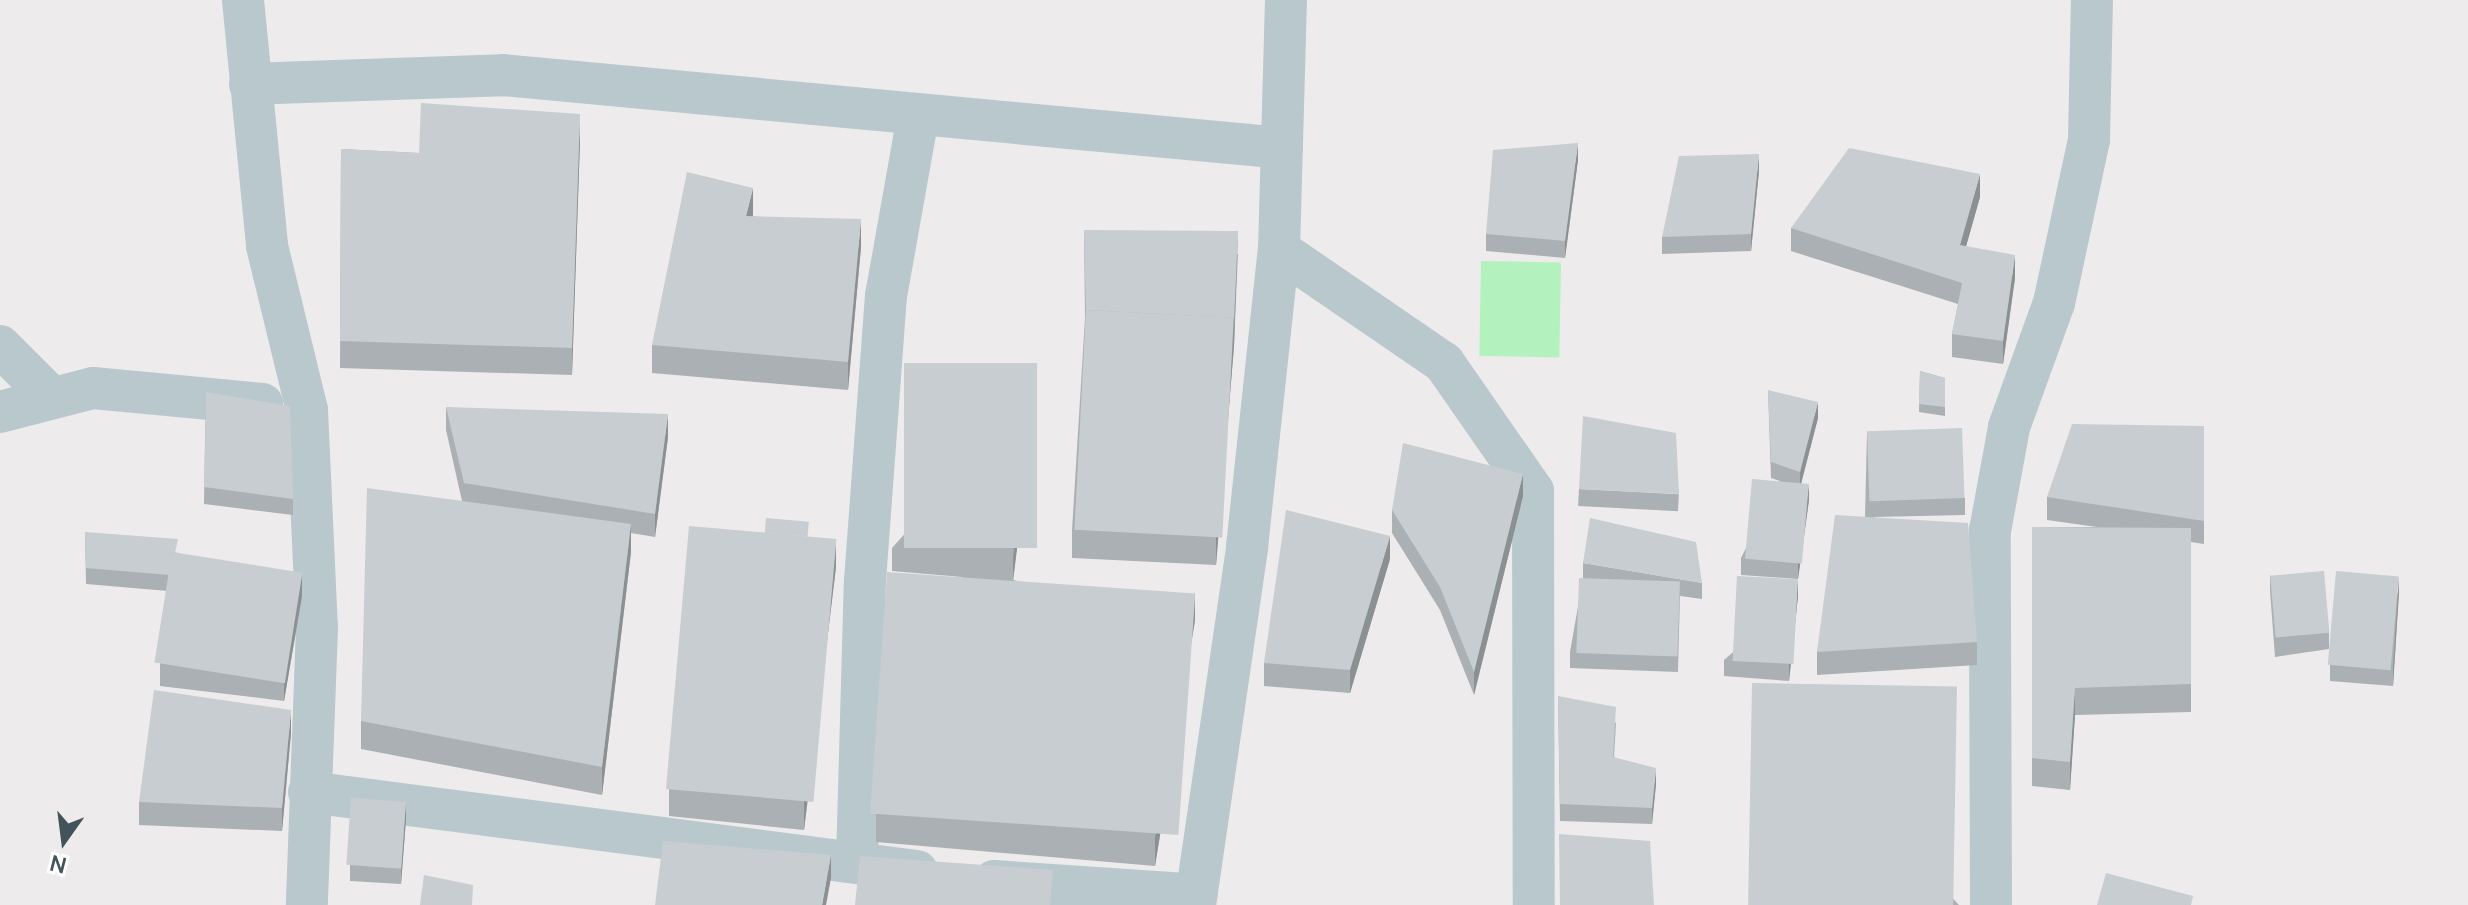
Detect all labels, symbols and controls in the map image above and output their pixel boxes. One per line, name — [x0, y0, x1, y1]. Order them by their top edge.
north arrow — [24, 801, 104, 881]
text: N — [47, 848, 69, 881]

